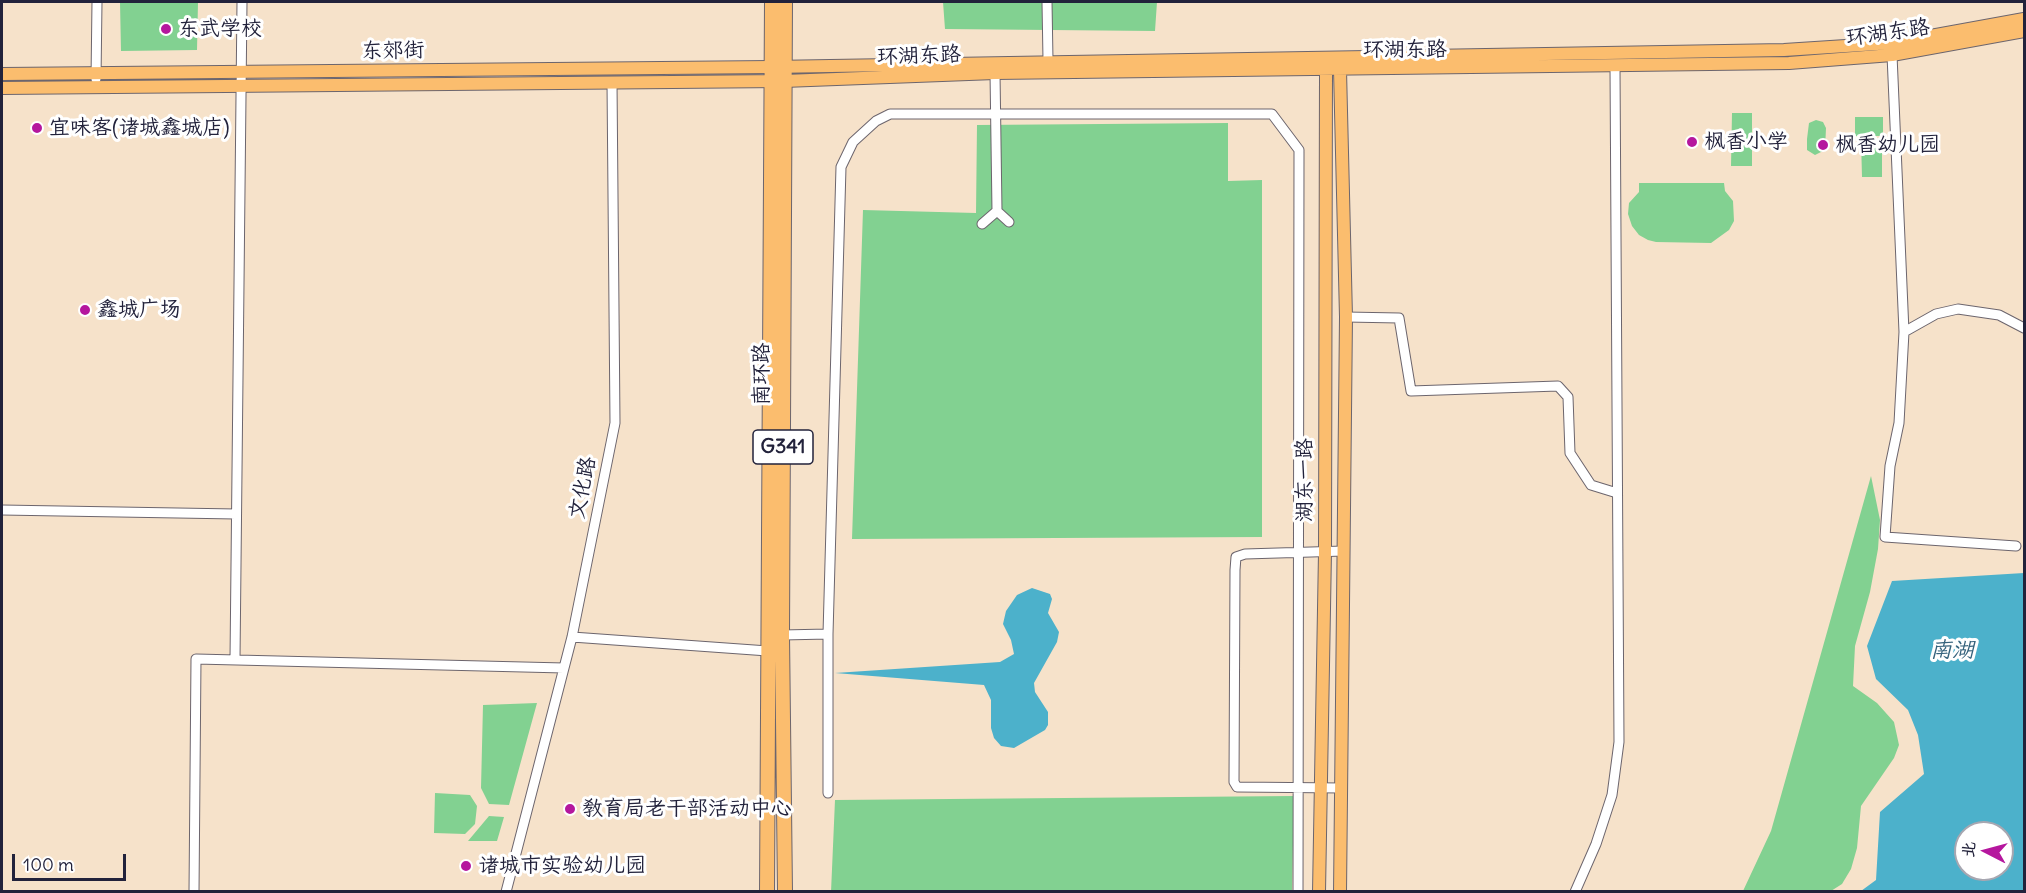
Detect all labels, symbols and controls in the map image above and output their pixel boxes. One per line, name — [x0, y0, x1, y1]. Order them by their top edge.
street label: 环湖东路 — [1845, 15, 1931, 51]
place label: 东武学校 — [178, 16, 262, 42]
marker: 东武学校 — [159, 22, 173, 36]
street label: 环湖东路 — [1363, 37, 1447, 63]
street label: 东郊街 — [361, 38, 425, 64]
street label: 环湖东路 — [877, 42, 961, 70]
place label: 宜味客(诸城鑫城店) — [49, 115, 230, 141]
marker: 宜味客(诸城鑫城店) — [30, 121, 44, 135]
place label: 枫香小学 — [1704, 129, 1788, 155]
place label: 枫香幼儿园 — [1835, 132, 1940, 158]
marker: 枫香小学 — [1685, 135, 1699, 149]
marker: 枫香幼儿园 — [1816, 138, 1830, 152]
place label: 鑫城广场 — [97, 297, 181, 323]
marker: 鑫城广场 — [78, 303, 92, 317]
street label: 南环路 — [749, 343, 775, 405]
road number: G341 — [753, 430, 813, 464]
street label: 湖东一路 — [1292, 438, 1318, 522]
street label: 文化路 — [565, 455, 601, 521]
water label: 南湖 — [1930, 638, 1974, 664]
place label: 教育局老干部活动中心 — [582, 796, 792, 822]
marker: 教育局老干部活动中心 — [563, 802, 577, 816]
north arrow — [1954, 821, 2014, 881]
text: 北 — [1957, 840, 1979, 858]
scale bar — [15, 842, 129, 880]
text: 100 m — [23, 853, 74, 876]
place label: 诸城市实验幼儿园 — [478, 853, 646, 879]
marker: 诸城市实验幼儿园 — [459, 859, 473, 873]

